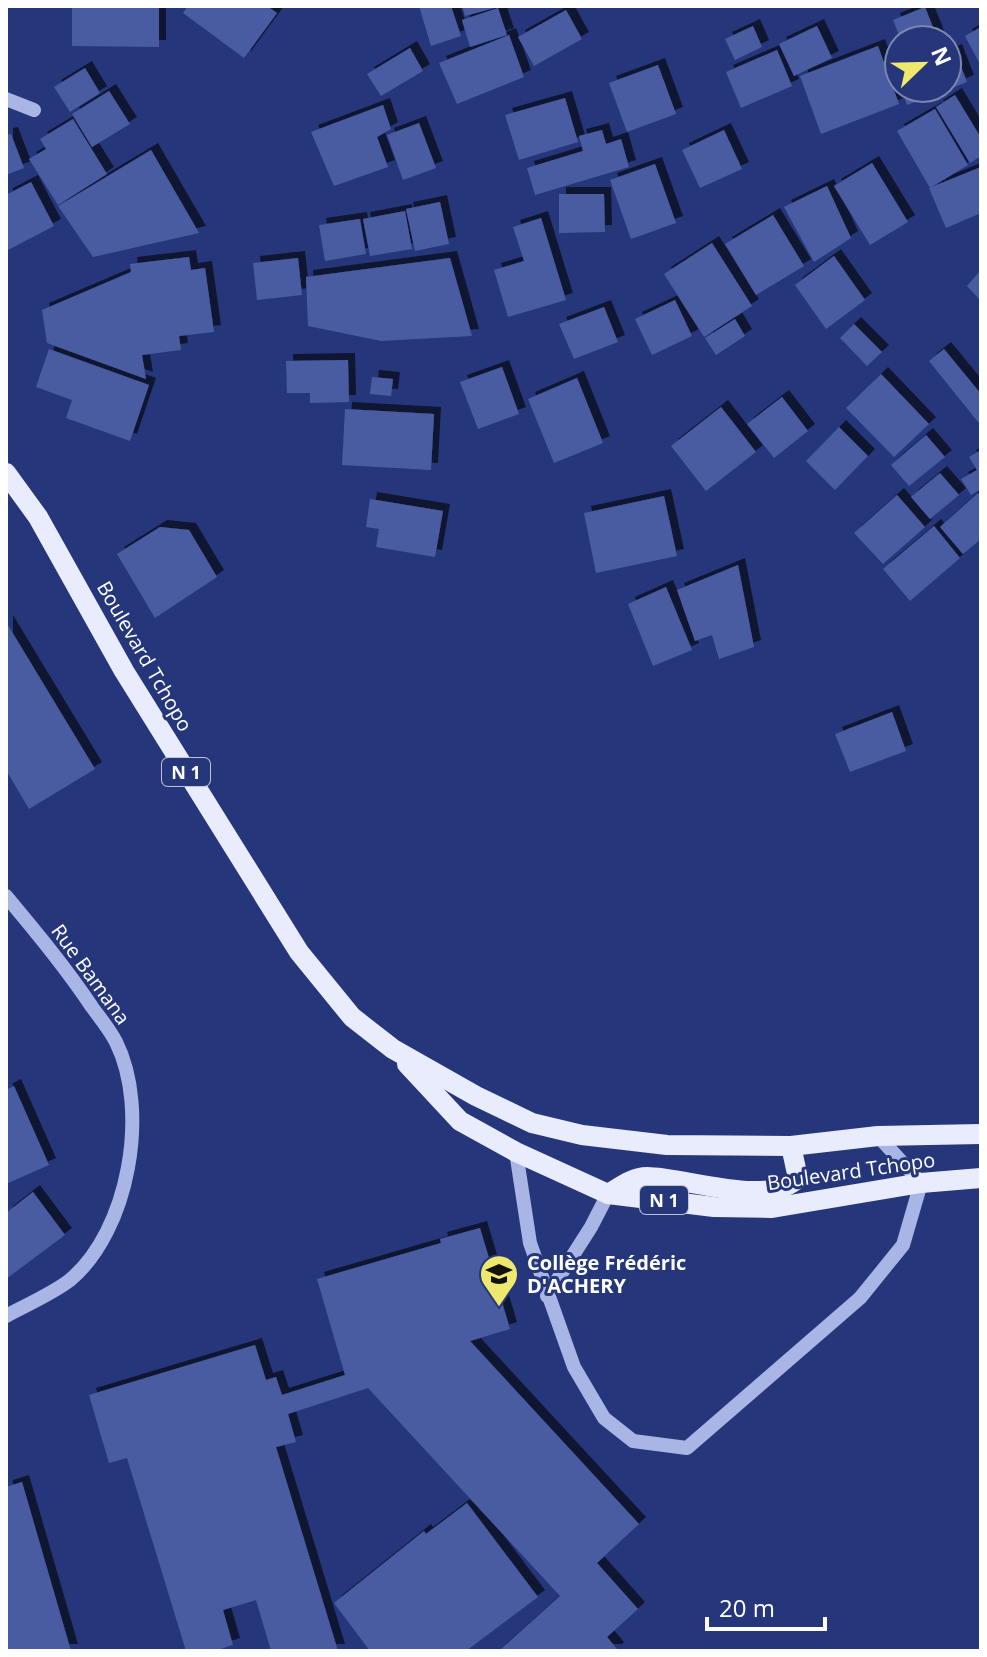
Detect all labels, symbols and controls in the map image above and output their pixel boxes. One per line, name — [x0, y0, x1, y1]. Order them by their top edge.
north arrow — [883, 24, 963, 104]
text: N — [925, 42, 960, 70]
street label: Boulevard Tchopo — [91, 576, 199, 736]
road number: N 1 — [162, 758, 210, 786]
street label: Rue Bamana — [45, 918, 137, 1030]
street label: Boulevard Tchopo — [765, 1146, 937, 1196]
road number: N 1 — [640, 1186, 688, 1214]
place label: Collège Frédéric D'ACHERY — [527, 1249, 686, 1299]
school or university icon: Collège Frédéric D'ACHERY — [478, 1253, 520, 1308]
scale bar — [707, 1581, 825, 1631]
text: 20 m — [719, 1591, 775, 1624]

